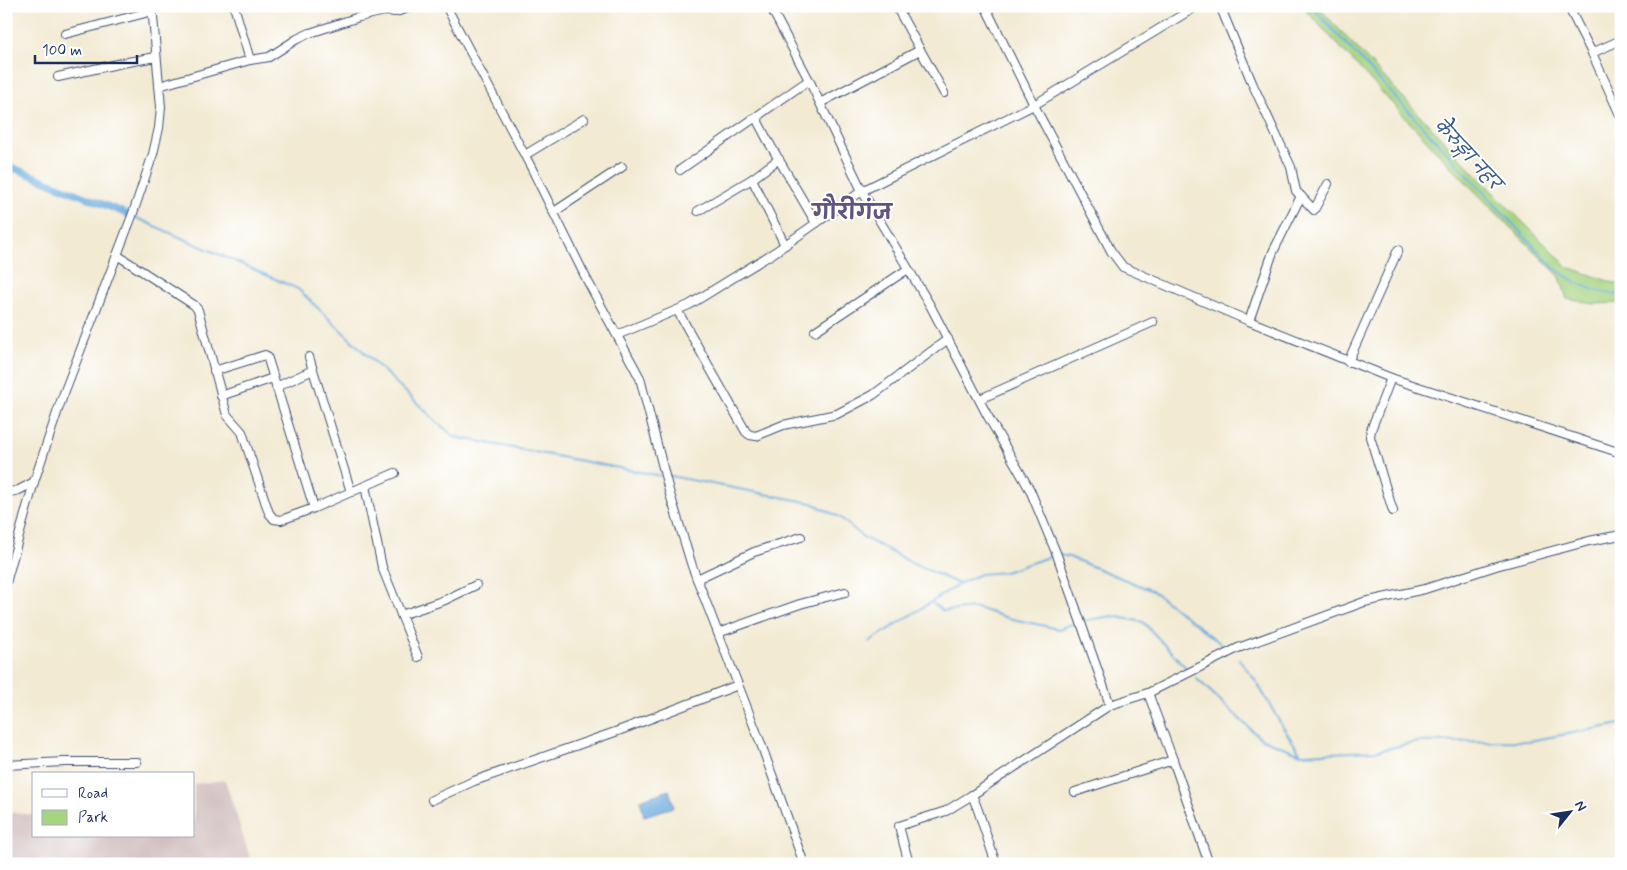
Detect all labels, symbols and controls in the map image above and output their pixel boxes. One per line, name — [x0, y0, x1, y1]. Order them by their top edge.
scale bar — [35, 32, 138, 64]
text: 100 m — [42, 41, 82, 61]
water label: केेरुङ्गा नहर — [1427, 112, 1512, 199]
district label: गौरीगंज — [811, 193, 894, 227]
legend — [32, 772, 195, 838]
text: Road — [78, 784, 108, 804]
north arrow — [1544, 788, 1594, 838]
text: N — [1570, 797, 1591, 815]
text: Park — [78, 808, 108, 828]

